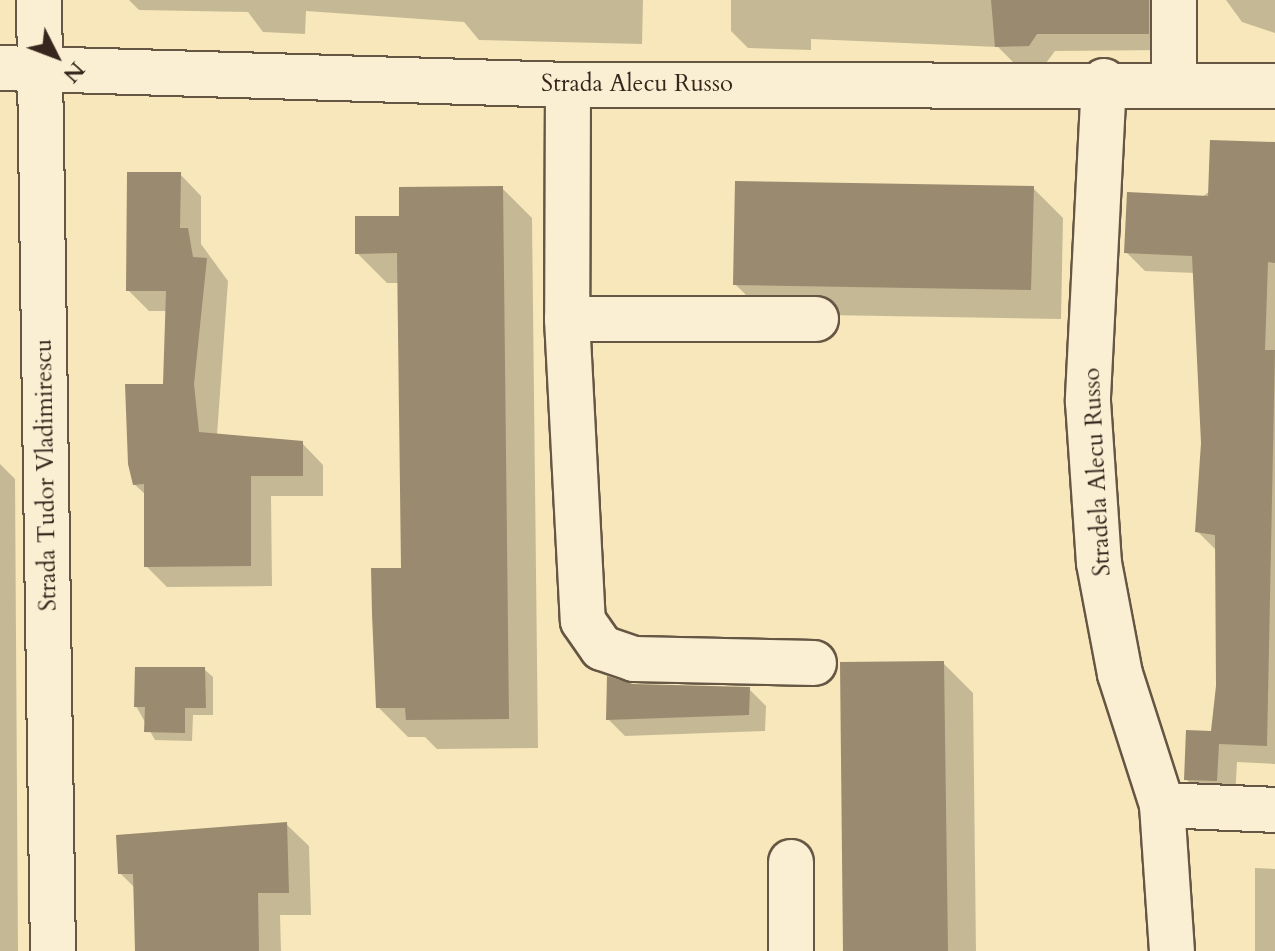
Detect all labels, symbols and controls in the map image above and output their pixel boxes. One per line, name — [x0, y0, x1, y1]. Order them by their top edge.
north arrow — [16, 16, 96, 96]
text: N — [56, 55, 91, 89]
street label: Strada Alecu Russo — [541, 70, 733, 98]
street label: Strada Tudor Vladimirescu — [29, 339, 63, 611]
street label: Stradela Alecu Russo — [1077, 367, 1117, 577]

